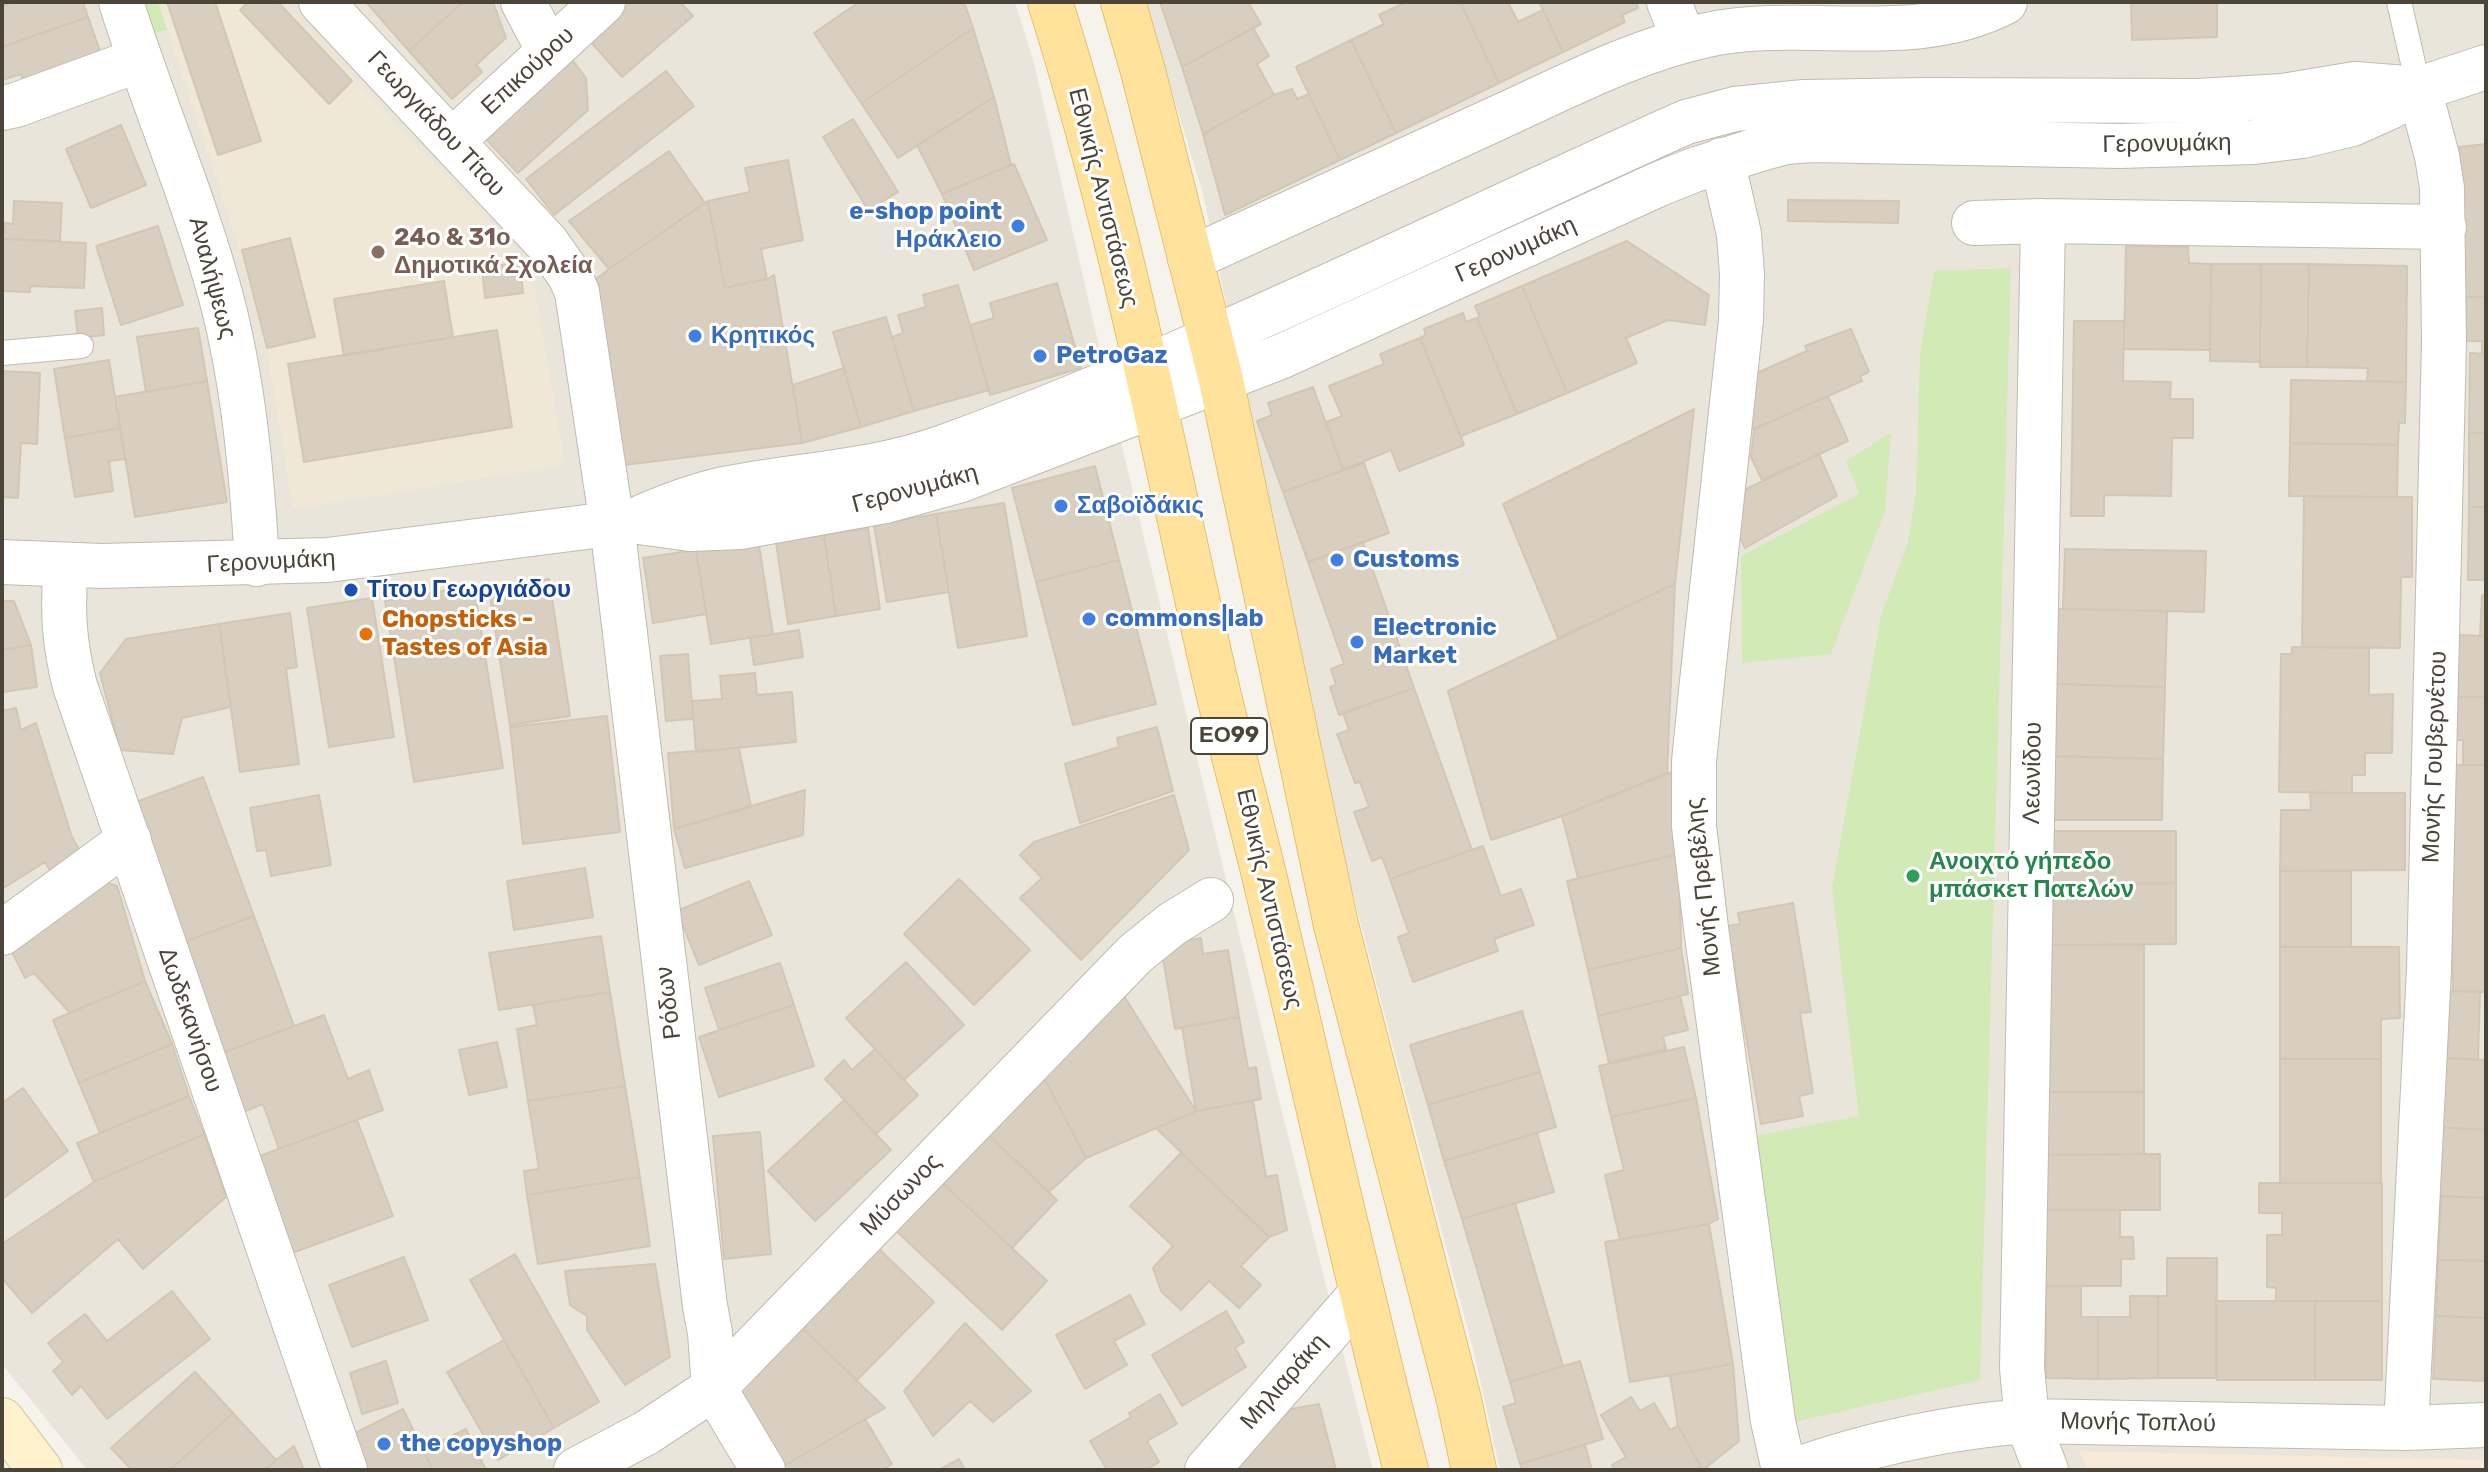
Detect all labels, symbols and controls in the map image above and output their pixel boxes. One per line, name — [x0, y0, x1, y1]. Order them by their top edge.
street label: Επικούρου — [476, 21, 580, 121]
street label: Γεωργιάδου Τίτου — [361, 45, 511, 203]
street label: Εθνικής Αντιστάσεως — [1062, 85, 1144, 311]
street label: Γερονυμάκη — [2102, 128, 2232, 160]
place label: e-shop point Ηράκλειο — [849, 198, 1002, 254]
street label: Γερονυμάκη — [1451, 211, 1581, 289]
street label: Αναλήψεως — [182, 214, 242, 342]
marker: e-shop point Ηράκλειο — [1009, 217, 1027, 235]
place label: 24ο & 31ο Δημοτικά Σχολεία — [394, 224, 593, 280]
marker: 24ο & 31ο Δημοτικά Σχολεία — [369, 243, 387, 261]
place label: Κρητικός — [711, 322, 815, 350]
marker: Κρητικός — [686, 327, 704, 345]
place label: PetroGaz — [1056, 342, 1168, 370]
marker: PetroGaz — [1031, 347, 1049, 365]
street label: Γερονυμάκη — [849, 458, 981, 520]
place label: Σαβοϊδάκις — [1077, 492, 1204, 520]
marker: Σαβοϊδάκις — [1052, 497, 1070, 515]
street label: Γερονυμάκη — [206, 544, 336, 580]
place label: Customs — [1353, 546, 1460, 574]
marker: Customs — [1328, 551, 1346, 569]
place label: Τίτου Γεωργιάδου — [367, 576, 571, 604]
marker: Τίτου Γεωργιάδου — [342, 581, 360, 599]
place label: commons|lab — [1105, 605, 1264, 633]
place label: Chopsticks - Tastes of Asia — [382, 606, 548, 662]
marker: commons|lab — [1080, 610, 1098, 628]
place label: Electronic Market — [1373, 614, 1497, 670]
marker: Chopsticks - Tastes of Asia — [357, 625, 375, 643]
marker: Electronic Market — [1348, 633, 1366, 651]
street label: Μονής Γουβερνέτου — [2417, 650, 2453, 864]
road number: ΕΟ99 — [1191, 718, 1267, 754]
street label: Λεωνίδου — [2018, 721, 2048, 825]
street label: Εθνικής Αντιστάσεως — [1230, 786, 1308, 1012]
street label: Μονής Πρεβέλης — [1680, 796, 1728, 978]
place label: Ανοιχτό γήπεδο μπάσκετ Πατελών — [1929, 848, 2134, 904]
marker: Ανοιχτό γήπεδο μπάσκετ Πατελών — [1904, 867, 1922, 885]
street label: Δωδεκανήσου — [152, 944, 228, 1096]
street label: Ρόδων — [650, 965, 688, 1041]
street label: Μύσωνος — [855, 1148, 947, 1242]
street label: Μηλιαράκη — [1235, 1328, 1333, 1436]
street label: Μονής Τοπλού — [2060, 1407, 2216, 1439]
place label: the copyshop — [400, 1430, 562, 1458]
marker: the copyshop — [375, 1435, 393, 1453]

